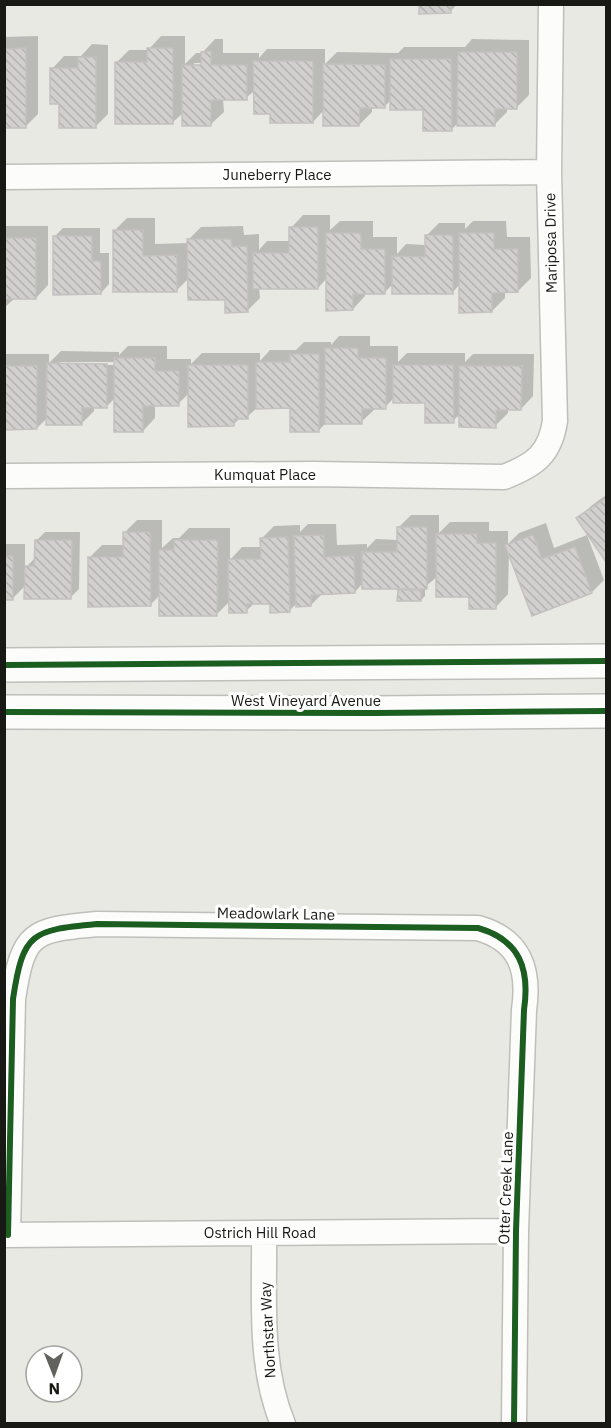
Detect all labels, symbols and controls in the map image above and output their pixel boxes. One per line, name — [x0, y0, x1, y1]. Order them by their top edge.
street label: Juneberry Place — [223, 165, 331, 184]
street label: Mariposa Drive — [540, 193, 561, 293]
street label: Kumquat Place — [214, 465, 316, 484]
street label: West Vineyard Avenue — [231, 691, 381, 710]
street label: Meadowlark Lane — [217, 903, 335, 924]
street label: Otter Creek Lane — [494, 1131, 517, 1245]
street label: Ostrich Hill Road — [204, 1223, 316, 1242]
street label: Northstar Way — [255, 1281, 280, 1379]
north arrow — [24, 1344, 84, 1404]
text: N — [48, 1379, 60, 1399]

